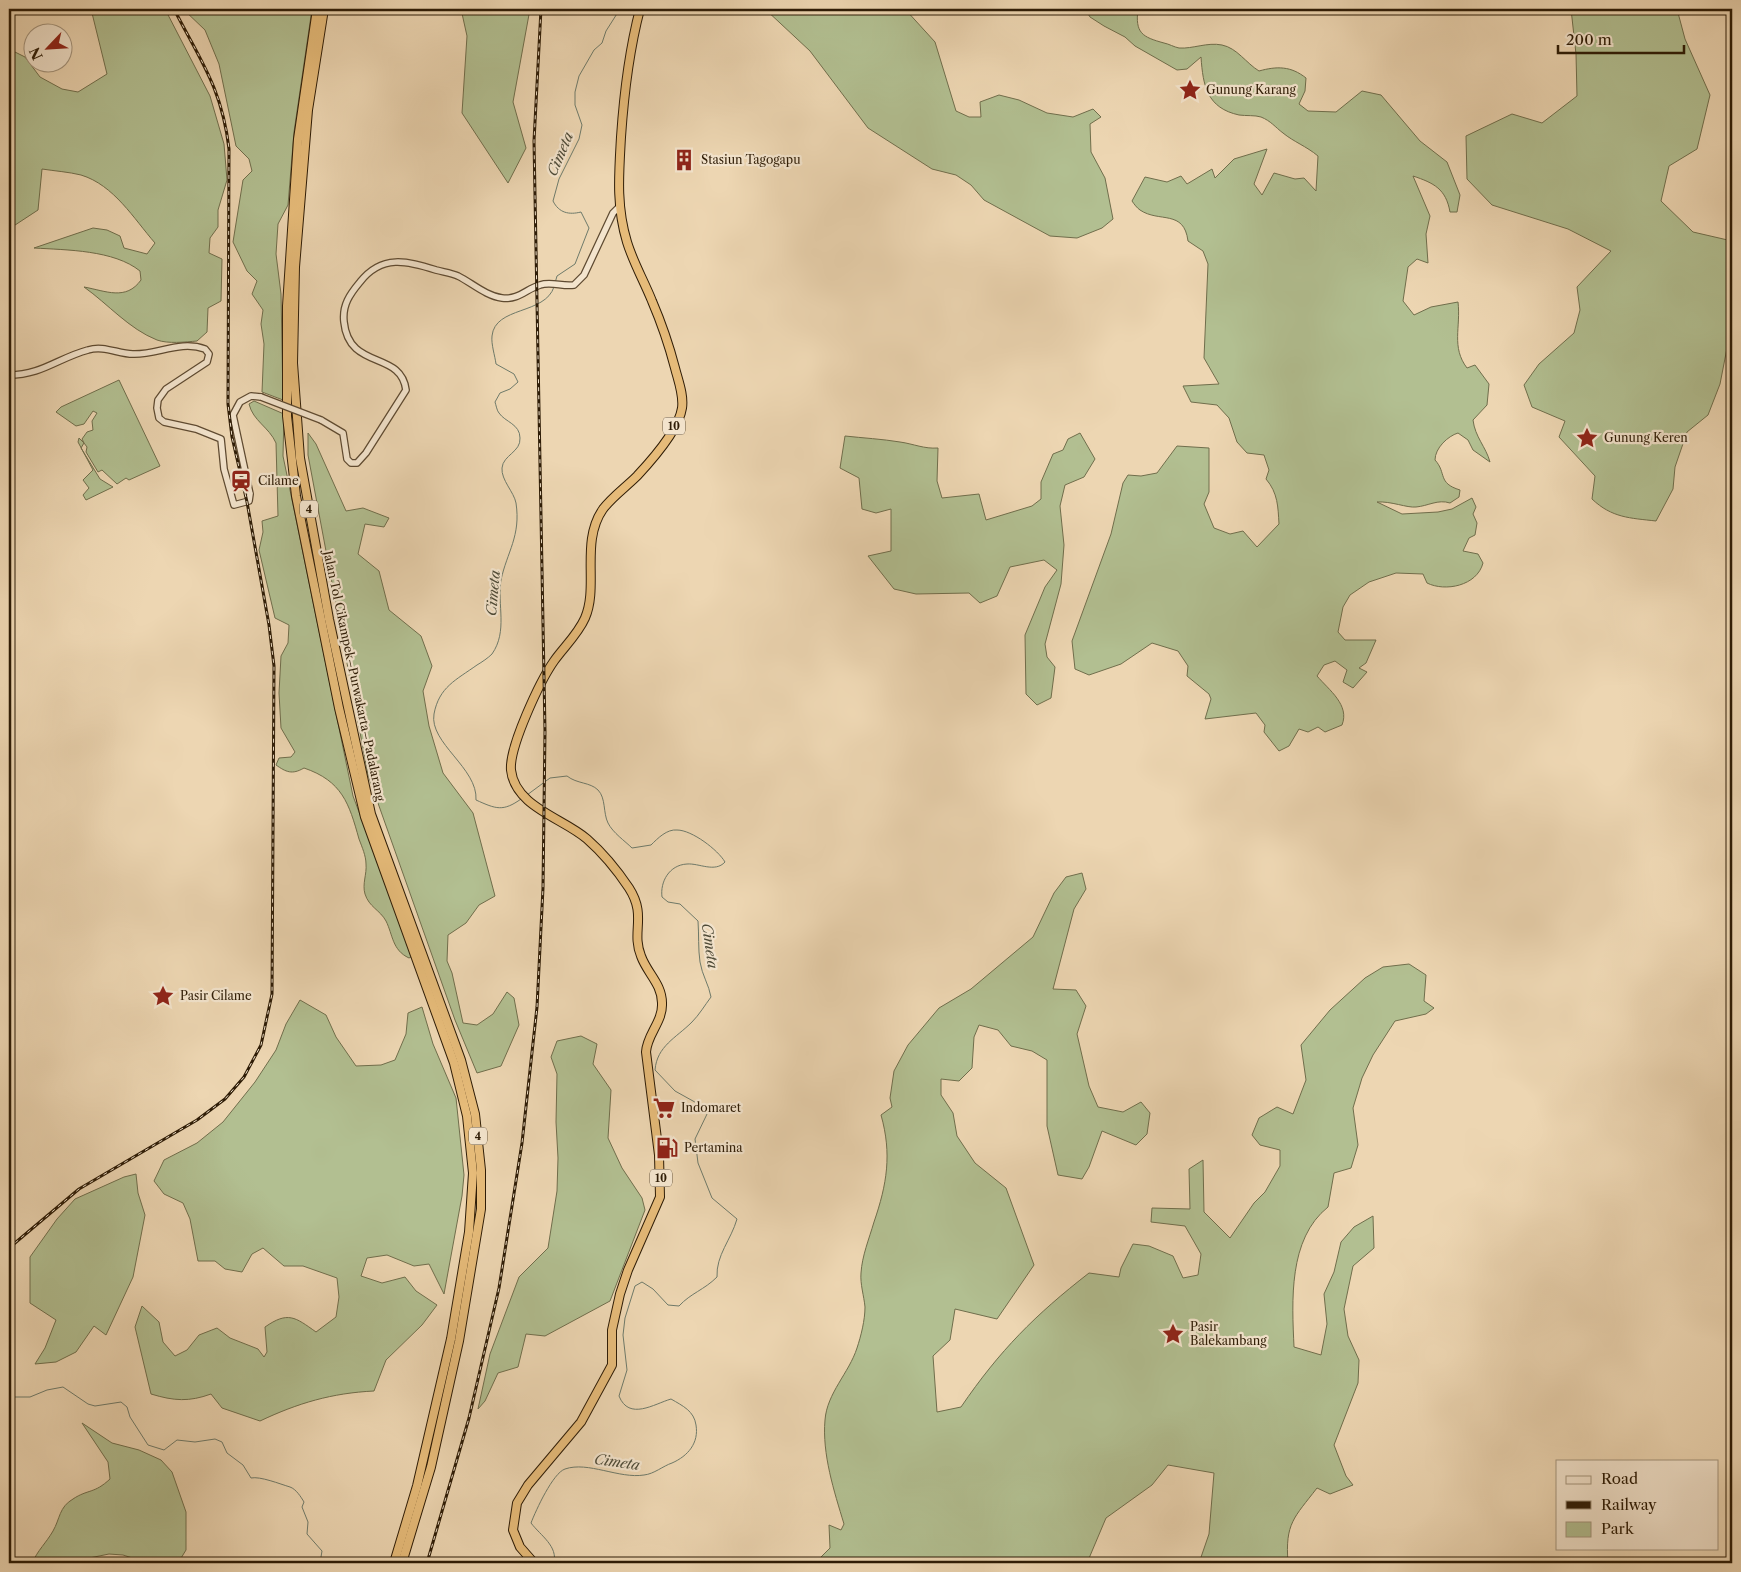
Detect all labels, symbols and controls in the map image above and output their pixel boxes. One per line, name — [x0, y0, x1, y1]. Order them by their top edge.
north arrow — [22, 22, 72, 72]
scale bar — [1558, 22, 1685, 54]
text: 200 m — [1566, 30, 1612, 49]
text: N — [25, 44, 47, 63]
place icon: Gunung Karang — [1177, 77, 1203, 103]
place label: Gunung Karang — [1206, 82, 1297, 97]
water label: Cimeta — [543, 129, 577, 179]
building icon: Stasiun Tagogapu — [671, 147, 697, 173]
place label: Stasiun Tagogapu — [701, 152, 801, 167]
road number: 10 — [663, 418, 685, 434]
place icon: Gunung Keren — [1574, 425, 1600, 451]
place label: Gunung Keren — [1604, 430, 1688, 445]
station icon: Cilame — [228, 468, 254, 494]
place label: Cilame — [258, 473, 299, 488]
road number: 4 — [300, 500, 318, 518]
street label: Jalan Tol Cikampek–Purwakarta–Padalarang — [320, 547, 389, 803]
water label: Cimeta — [482, 569, 504, 617]
water label: Cimeta — [698, 922, 722, 971]
place icon: Pasir Cilame — [150, 983, 176, 1009]
place label: Pasir Cilame — [180, 988, 252, 1003]
supermarket icon: Indomaret — [651, 1095, 677, 1121]
place label: Indomaret — [681, 1100, 742, 1115]
road number: 4 — [469, 1128, 487, 1144]
fuel station icon: Pertamina — [654, 1135, 680, 1161]
place label: Pertamina — [684, 1140, 743, 1155]
road number: 10 — [650, 1170, 672, 1186]
place label: Pasir Balekambang — [1190, 1319, 1267, 1348]
place icon: Pasir Balekambang — [1160, 1321, 1186, 1347]
water label: Cimeta — [593, 1450, 642, 1474]
legend — [1556, 1460, 1718, 1550]
text: Road — [1601, 1469, 1638, 1488]
text: Railway — [1601, 1495, 1657, 1514]
text: Park — [1601, 1519, 1635, 1538]

